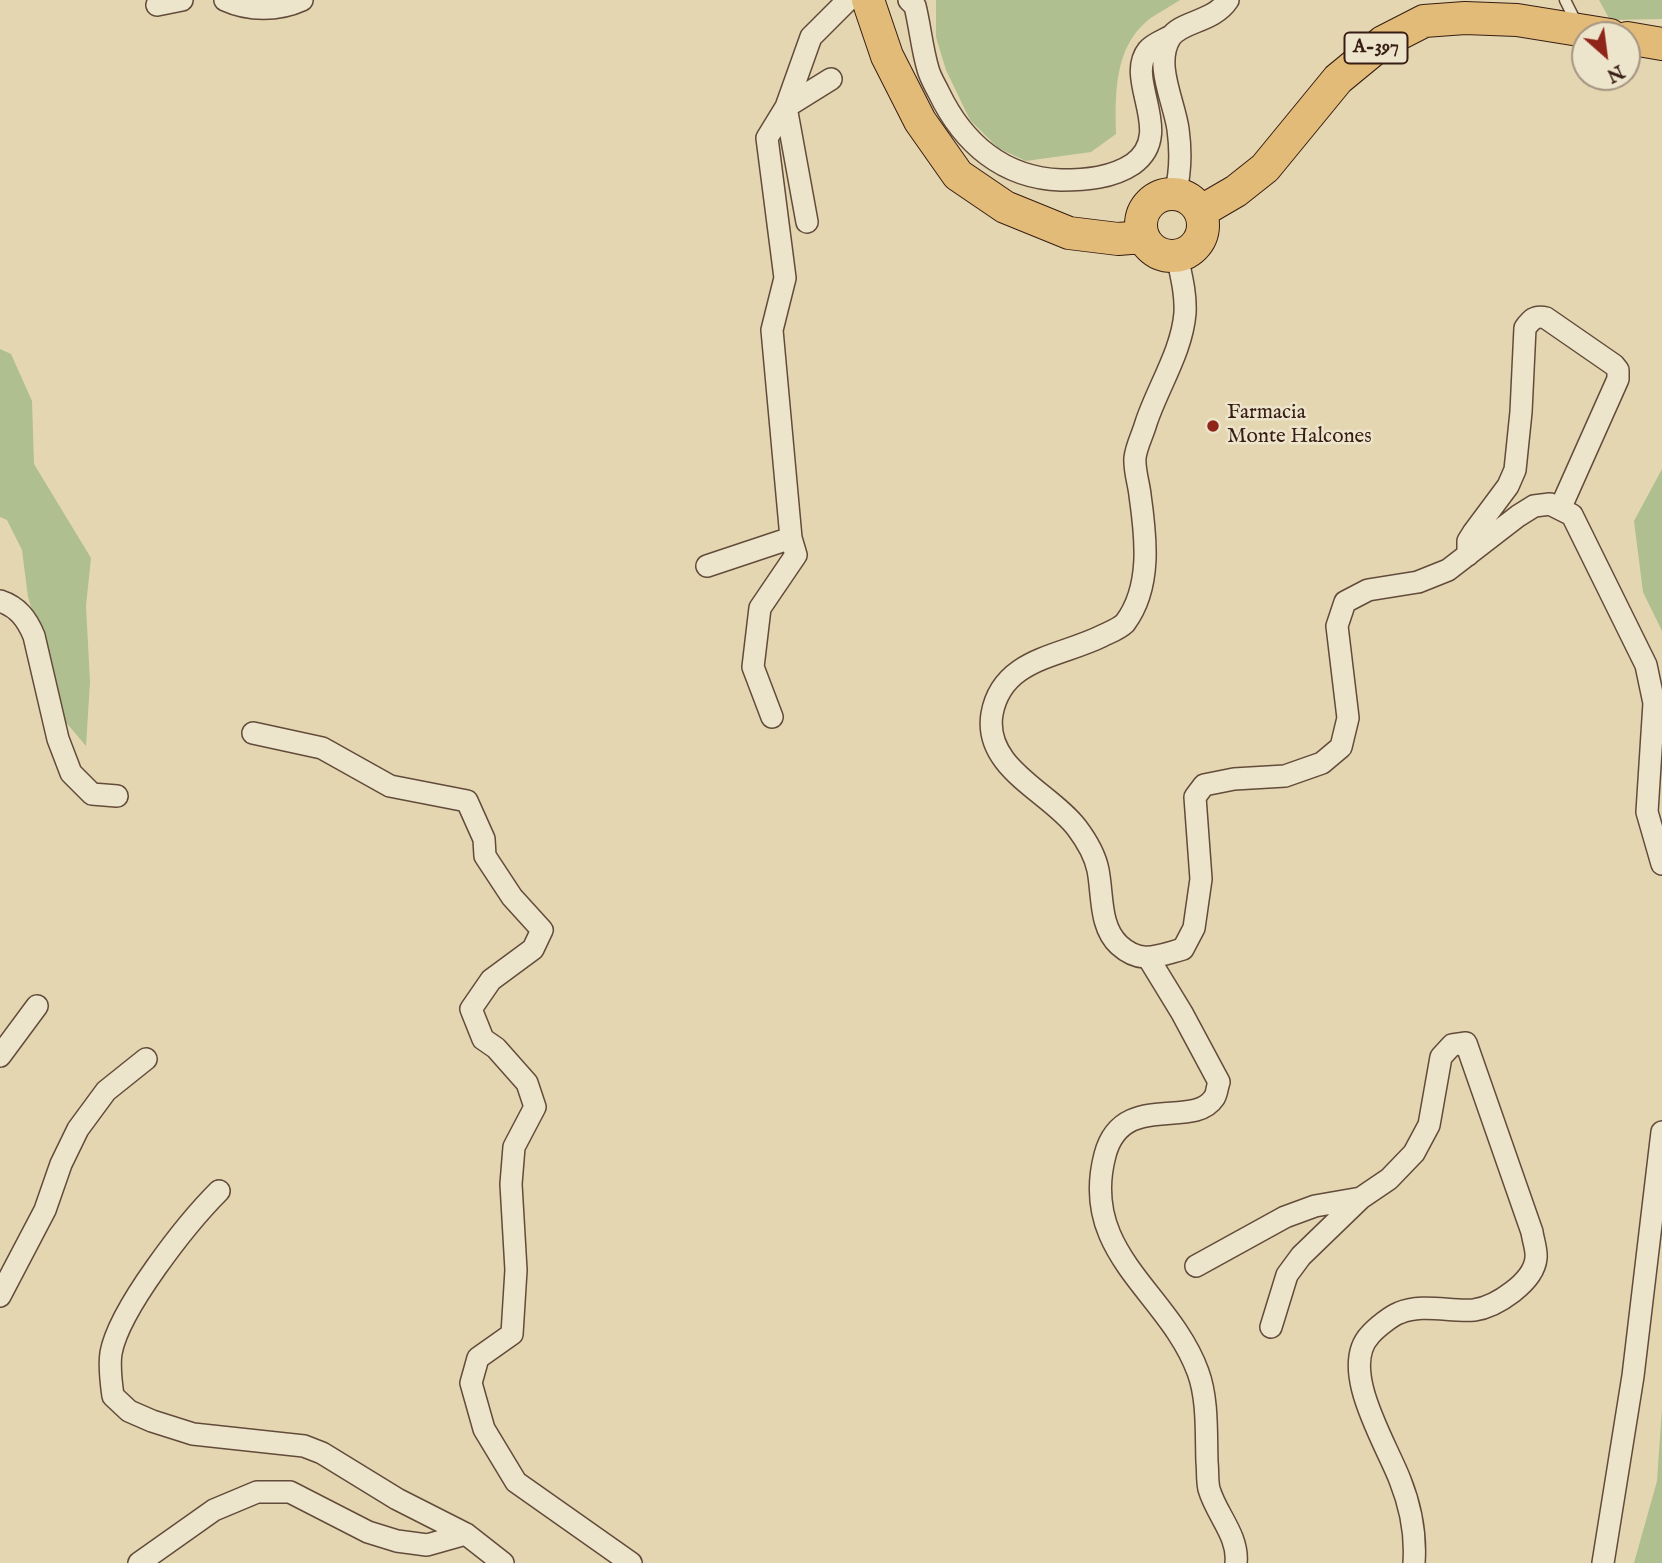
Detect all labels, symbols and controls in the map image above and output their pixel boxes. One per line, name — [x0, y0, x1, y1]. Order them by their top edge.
north arrow — [1571, 21, 1641, 91]
road number: A-397 — [1344, 32, 1408, 64]
text: N — [1602, 58, 1628, 87]
place label: Farmacia Monte Halcones — [1227, 401, 1372, 451]
marker: Farmacia Monte Halcones — [1205, 418, 1221, 434]

